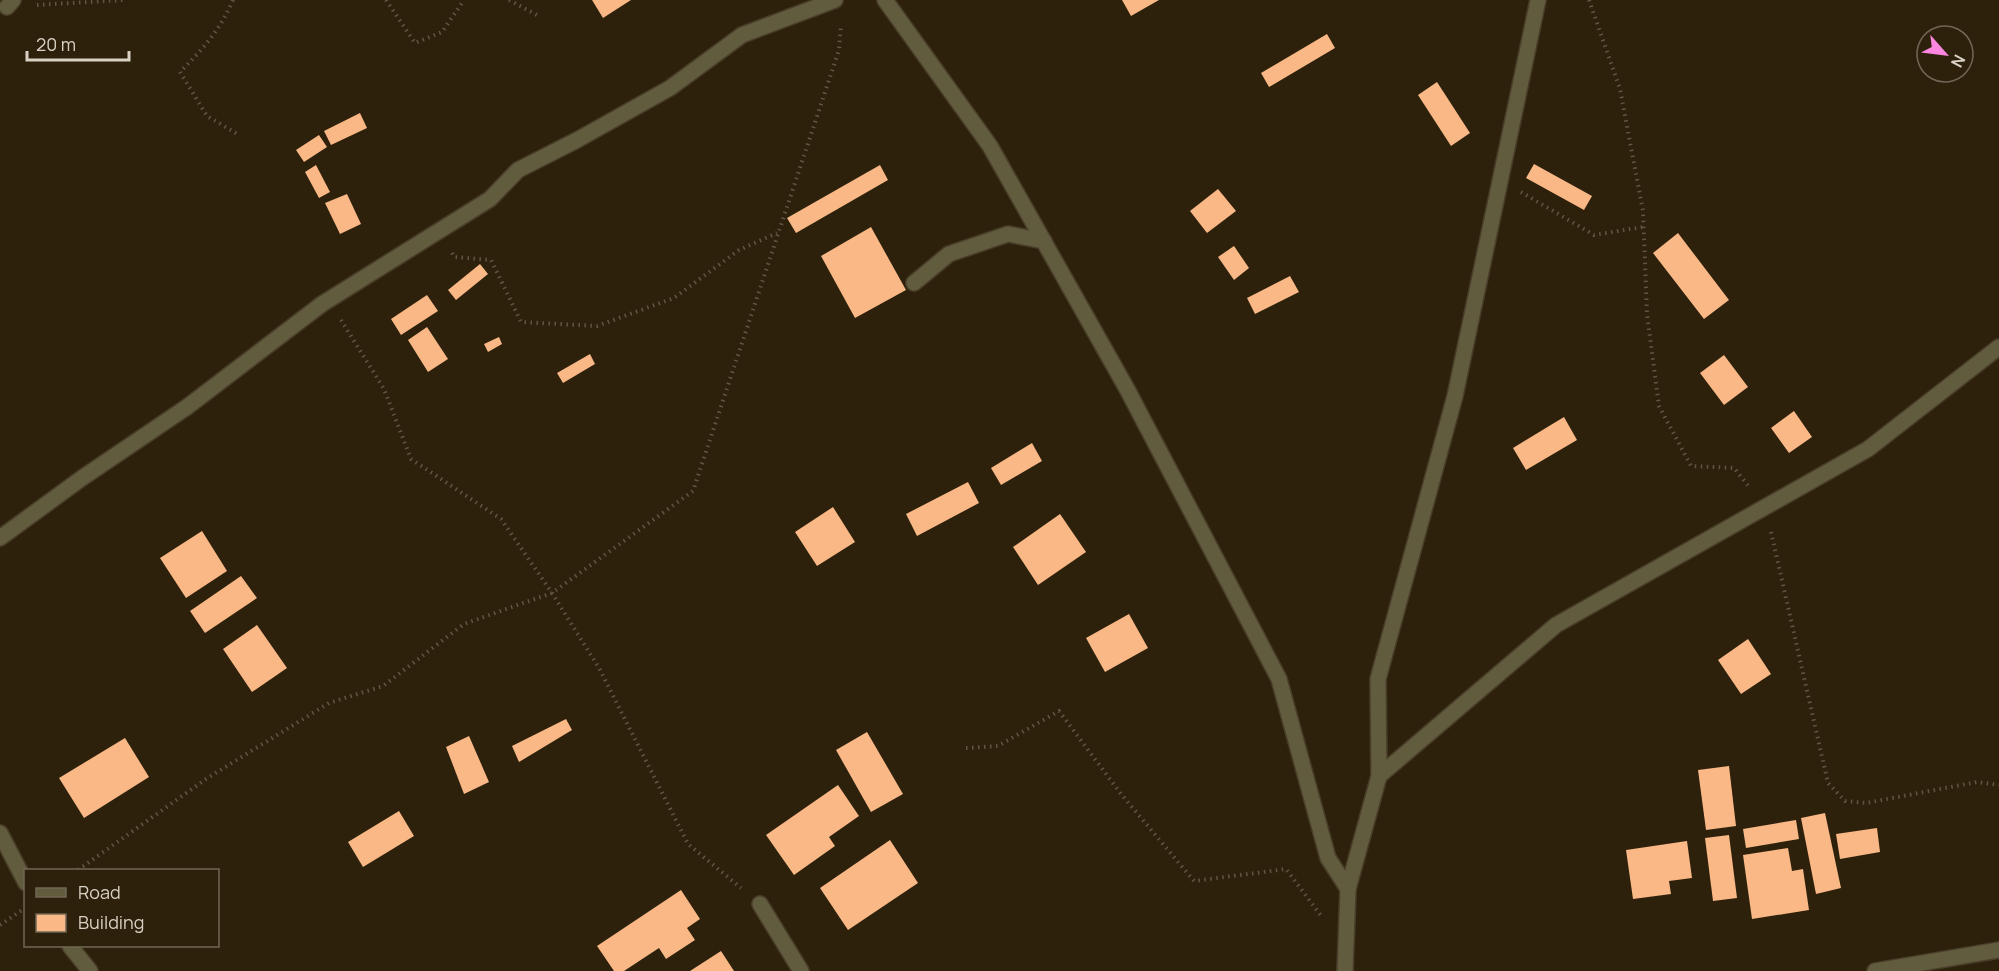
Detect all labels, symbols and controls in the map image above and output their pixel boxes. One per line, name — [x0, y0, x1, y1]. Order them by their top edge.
scale bar — [27, 24, 129, 62]
north arrow — [1915, 24, 1975, 84]
text: 20 m — [36, 32, 76, 56]
text: N — [1946, 51, 1971, 71]
legend — [24, 869, 219, 947]
text: Road — [78, 880, 121, 904]
text: Building — [78, 910, 144, 934]

